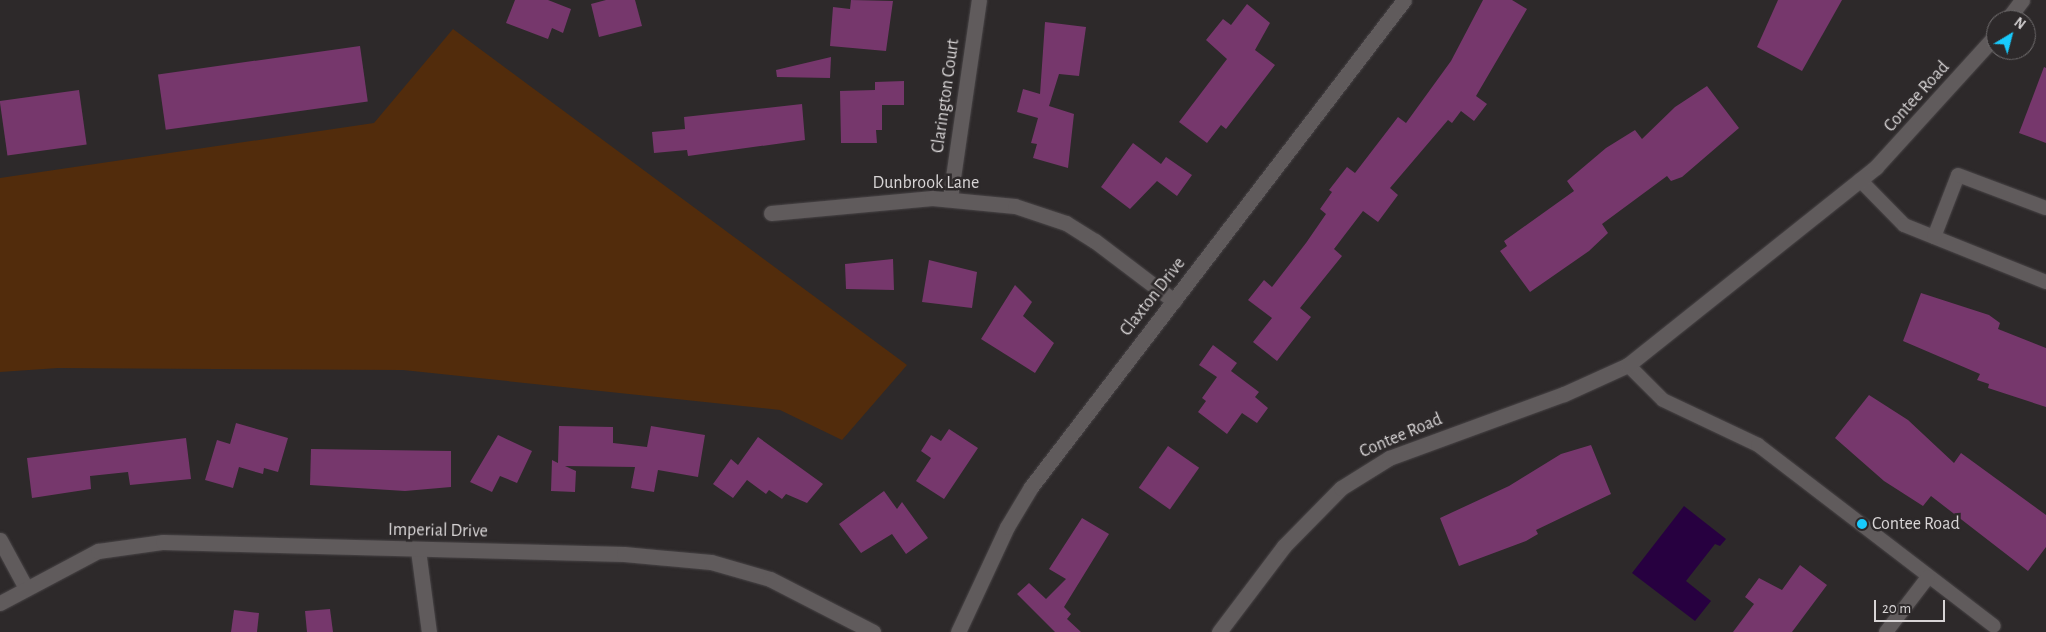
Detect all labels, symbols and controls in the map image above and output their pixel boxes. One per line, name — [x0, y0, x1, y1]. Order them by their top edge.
north arrow — [1986, 10, 2036, 60]
text: N — [2011, 15, 2028, 32]
street label: Clarington Court — [927, 38, 965, 154]
street label: Contee Road — [1880, 57, 1954, 137]
street label: Dunbrook Lane — [873, 172, 979, 194]
street label: Claxton Drive — [1116, 253, 1190, 341]
street label: Contee Road — [1356, 409, 1446, 463]
place label: Contee Road — [1872, 513, 1960, 535]
marker: Contee Road — [1856, 518, 1868, 530]
street label: Imperial Drive — [388, 519, 488, 543]
scale bar — [1876, 590, 1947, 622]
text: 20 m — [1882, 601, 1911, 616]

